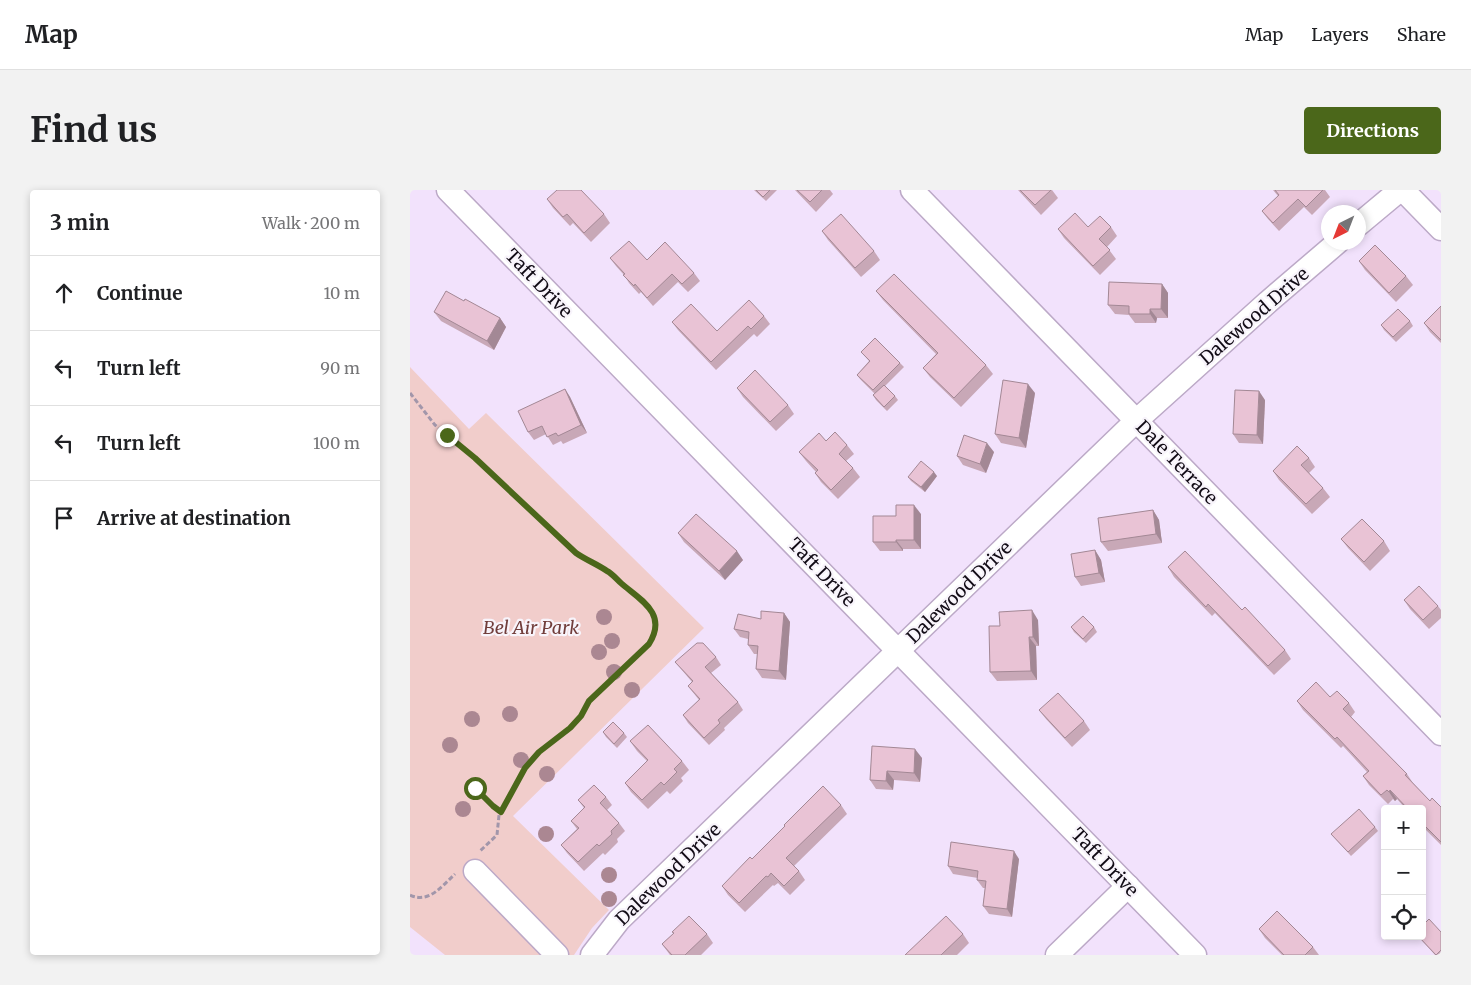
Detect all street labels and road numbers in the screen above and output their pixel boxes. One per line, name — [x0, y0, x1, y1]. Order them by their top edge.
street label: Taft Drive — [501, 244, 577, 322]
street label: Dalewood Drive — [1195, 262, 1313, 370]
street label: Dale Terrace — [1131, 415, 1223, 509]
street label: Taft Drive — [784, 533, 860, 611]
street label: Dalewood Drive — [902, 536, 1016, 648]
street label: Dalewood Drive — [611, 818, 725, 930]
street label: Taft Drive — [1067, 823, 1143, 901]

